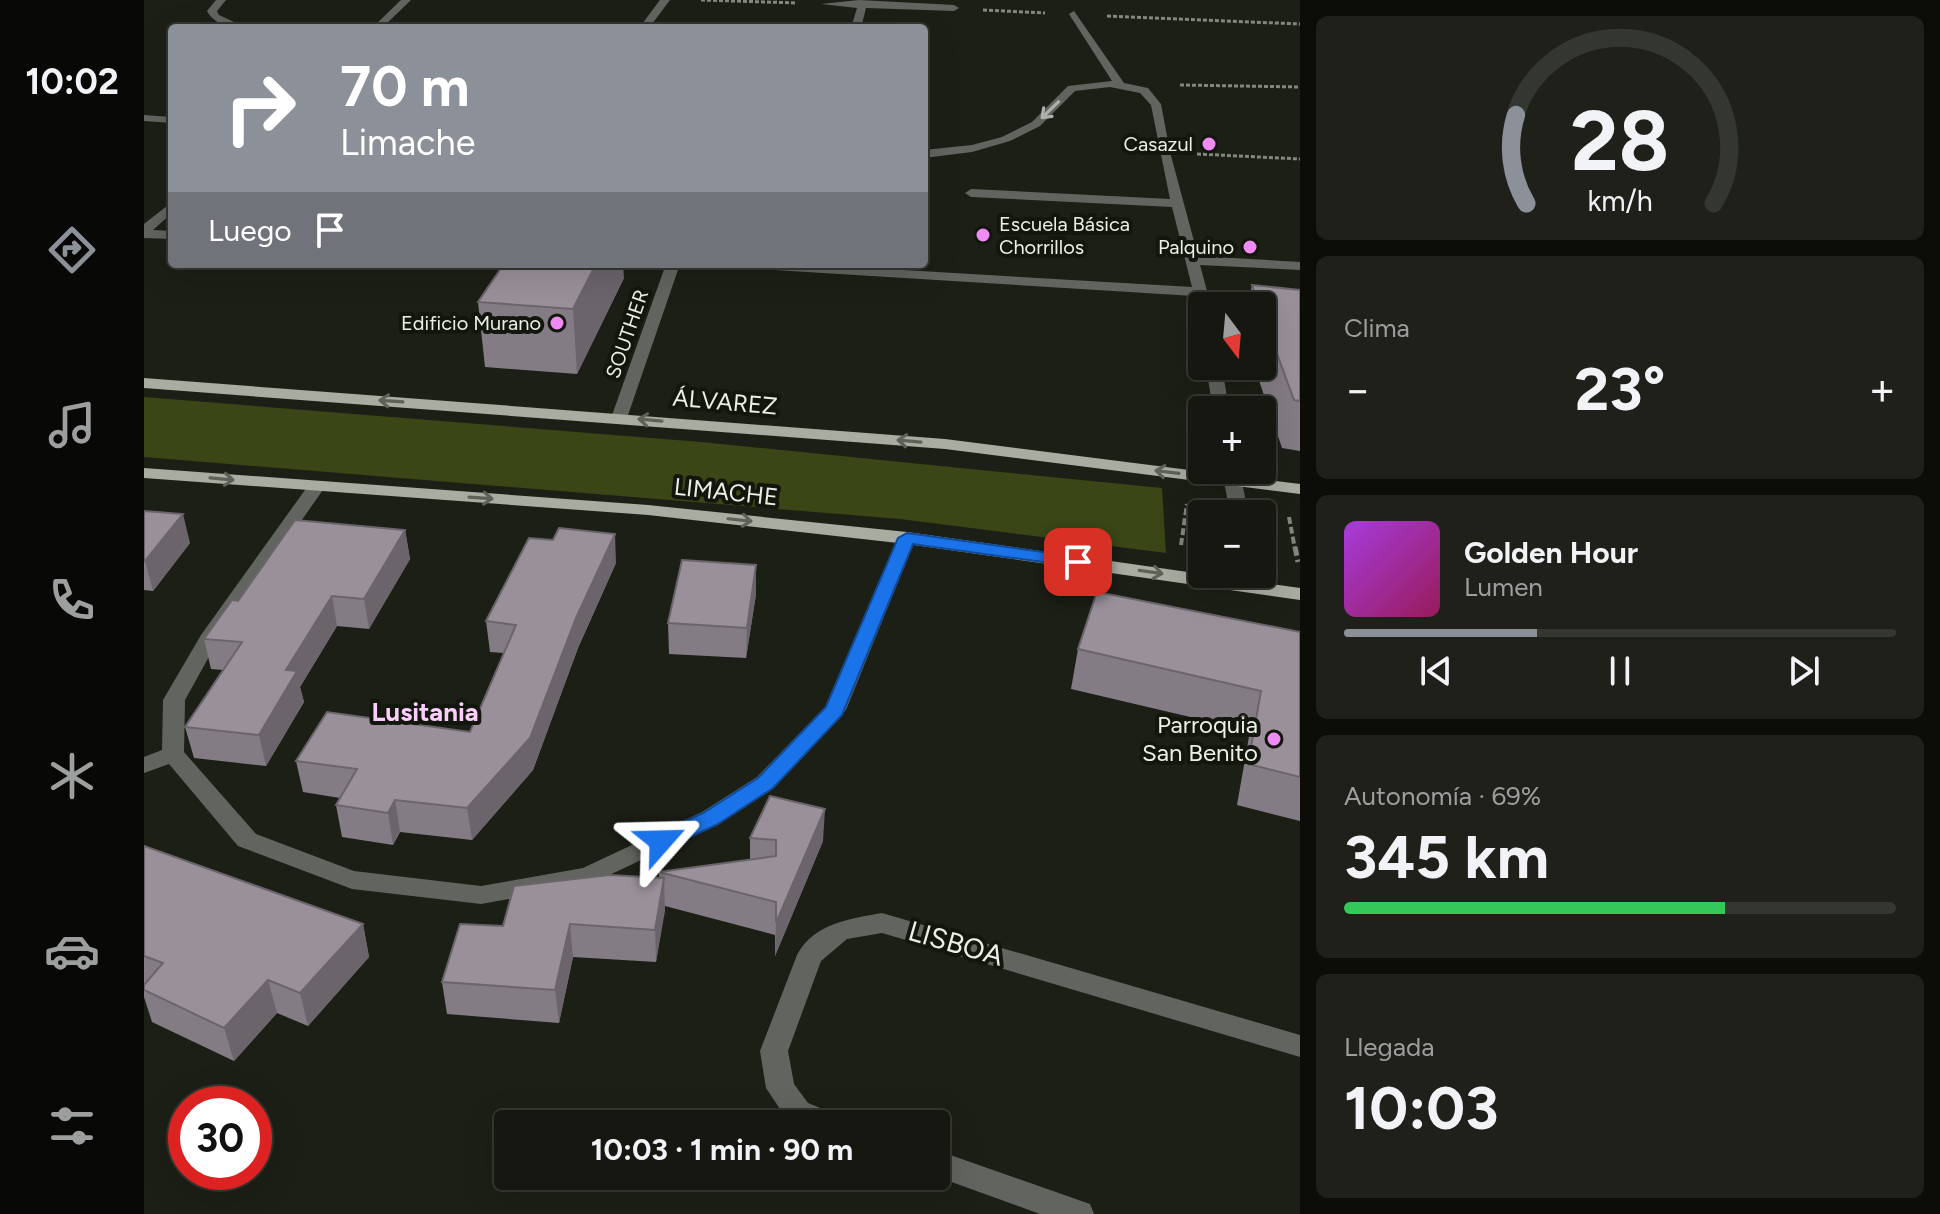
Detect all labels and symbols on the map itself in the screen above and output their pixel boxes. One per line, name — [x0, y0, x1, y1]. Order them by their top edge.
one-way arrow — [1040, 100, 1060, 119]
place label: Casazul — [1123, 132, 1193, 156]
marker: Casazul — [1200, 135, 1218, 153]
place label: Escuela Básica Chorrillos — [999, 212, 1130, 259]
marker: Escuela Básica Chorrillos — [974, 226, 992, 244]
place label: Palquino — [1158, 235, 1234, 259]
marker: Palquino — [1241, 238, 1259, 256]
street label: SOUTHER — [601, 287, 653, 381]
north arrow — [1188, 292, 1276, 380]
place label: Edificio Murano — [401, 311, 541, 335]
marker: Edificio Murano — [548, 314, 566, 332]
street label: ÁLVAREZ — [671, 382, 779, 421]
one-way arrow — [378, 393, 405, 408]
one-way arrow — [637, 412, 664, 427]
one-way arrow — [896, 433, 923, 448]
one-way arrow — [1154, 464, 1181, 479]
one-way arrow — [208, 472, 235, 487]
street label: LIMACHE — [673, 472, 780, 511]
one-way arrow — [467, 491, 494, 506]
one-way arrow — [726, 512, 753, 527]
pin — [1044, 528, 1112, 596]
one-way arrow — [1137, 565, 1163, 580]
district label: Lusitania — [371, 696, 479, 728]
place label: Parroquia San Benito — [1142, 710, 1258, 767]
marker: Parroquia San Benito — [1265, 730, 1283, 748]
position arrow — [619, 799, 703, 883]
street label: LISBOA — [905, 913, 1007, 973]
speed limit sign: 30 — [168, 1086, 272, 1190]

